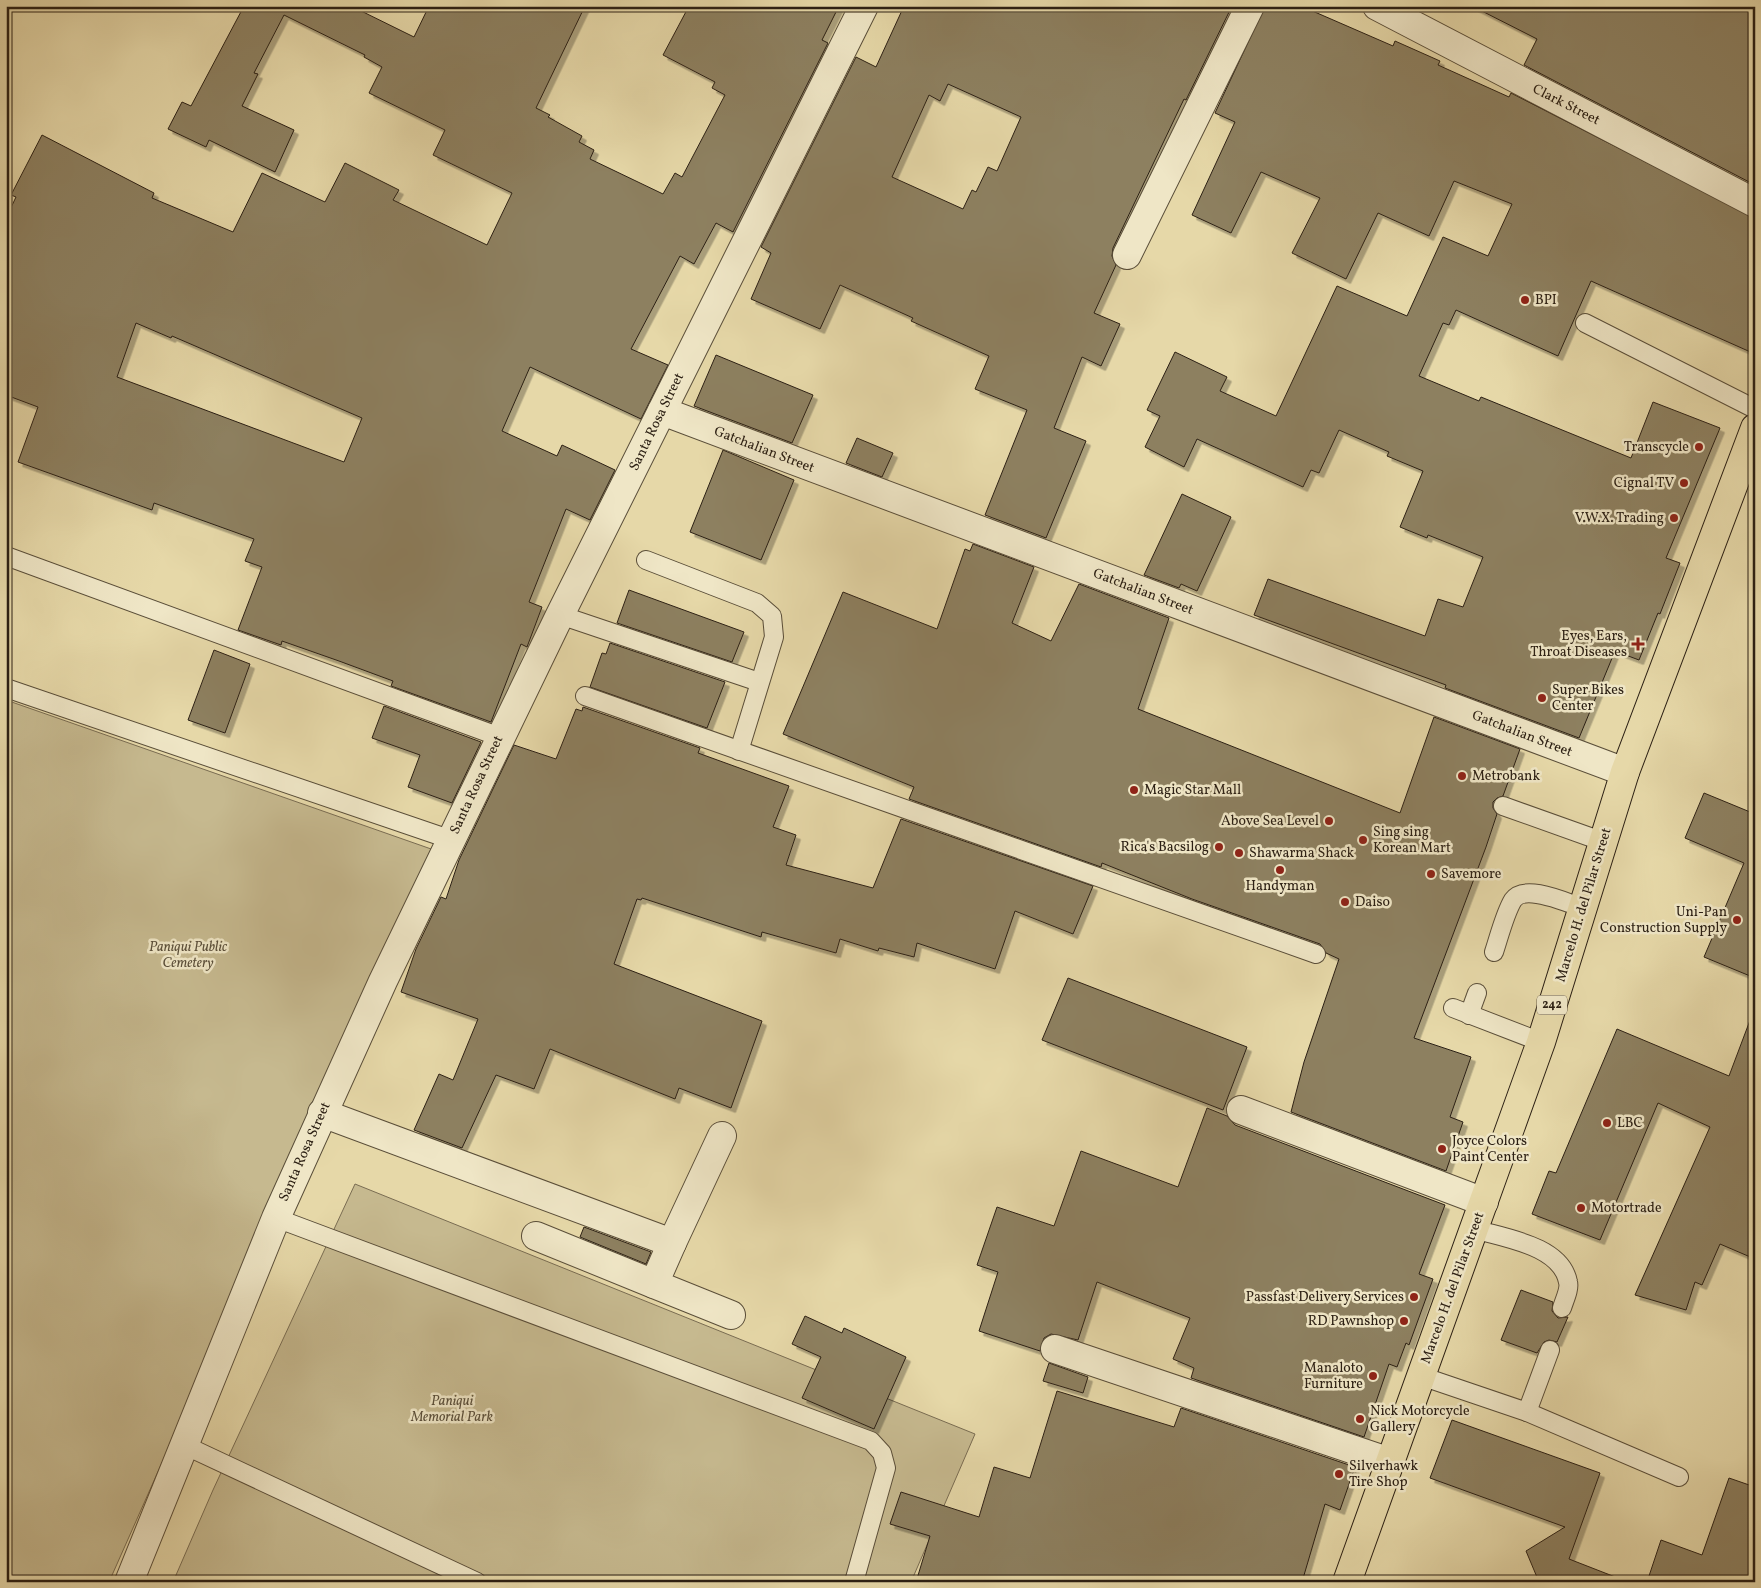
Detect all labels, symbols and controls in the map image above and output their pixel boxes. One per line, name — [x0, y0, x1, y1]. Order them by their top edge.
street label: Clark Street — [1529, 80, 1603, 130]
place label: BPI — [1535, 291, 1557, 310]
marker: BPI — [1519, 294, 1531, 306]
street label: Santa Rosa Street — [625, 370, 689, 474]
street label: Gatchalian Street — [711, 422, 817, 478]
place label: Transcycle — [1624, 438, 1689, 457]
marker: Transcycle — [1693, 441, 1705, 453]
place label: Cignal TV — [1614, 474, 1674, 493]
marker: Cignal TV — [1678, 477, 1690, 489]
place label: V.W.X. Trading — [1575, 509, 1664, 528]
marker: V.W.X. Trading — [1668, 512, 1680, 524]
street label: Gatchalian Street — [1090, 564, 1196, 620]
place label: Eyes, Ears, Throat Diseases — [1530, 627, 1627, 662]
marker: Eyes, Ears, Throat Diseases — [1631, 637, 1645, 651]
place label: Super Bikes Center — [1552, 681, 1624, 716]
marker: Super Bikes Center — [1536, 692, 1548, 704]
street label: Gatchalian Street — [1469, 706, 1575, 762]
street label: Santa Rosa Street — [446, 732, 508, 837]
place label: Metrobank — [1472, 767, 1540, 786]
marker: Metrobank — [1456, 770, 1468, 782]
place label: Magic Star Mall — [1144, 781, 1241, 800]
marker: Magic Star Mall — [1128, 784, 1140, 796]
place label: Above Sea Level — [1221, 812, 1319, 831]
marker: Above Sea Level — [1323, 815, 1335, 827]
place label: Sing sing Korean Mart — [1373, 823, 1451, 858]
street label: Marcelo H. del Pilar Street — [1551, 826, 1617, 984]
marker: Sing sing Korean Mart — [1357, 834, 1369, 846]
place label: Rica's Bacsilog — [1120, 838, 1209, 857]
marker: Rica's Bacsilog — [1213, 841, 1225, 853]
place label: Shawarma Shack — [1249, 844, 1354, 863]
marker: Shawarma Shack — [1233, 847, 1245, 859]
marker: Handyman — [1274, 864, 1286, 876]
place label: Savemore — [1441, 865, 1502, 884]
marker: Savemore — [1425, 868, 1437, 880]
place label: Handyman — [1245, 877, 1315, 896]
place label: Daiso — [1355, 893, 1390, 912]
marker: Daiso — [1339, 896, 1351, 908]
place label: Uni-Pan Construction Supply — [1600, 903, 1727, 938]
marker: Uni-Pan Construction Supply — [1731, 914, 1743, 926]
park label: Paniqui Public Cemetery — [149, 938, 227, 973]
road number: 242 — [1537, 996, 1567, 1014]
street label: Santa Rosa Street — [275, 1099, 335, 1205]
place label: LBC — [1617, 1114, 1643, 1133]
marker: LBC — [1601, 1117, 1613, 1129]
place label: Joyce Colors Paint Center — [1452, 1132, 1529, 1167]
marker: Joyce Colors Paint Center — [1436, 1143, 1448, 1155]
place label: Motortrade — [1591, 1199, 1662, 1218]
marker: Motortrade — [1575, 1202, 1587, 1214]
street label: Marcelo H. del Pilar Street — [1417, 1209, 1489, 1367]
place label: Passfast Delivery Services — [1246, 1288, 1404, 1307]
marker: Passfast Delivery Services — [1408, 1291, 1420, 1303]
place label: RD Pawnshop — [1308, 1312, 1394, 1331]
marker: RD Pawnshop — [1398, 1315, 1410, 1327]
place label: Manaloto Furniture — [1304, 1359, 1363, 1394]
marker: Manaloto Furniture — [1367, 1370, 1379, 1382]
park label: Paniqui Memorial Park — [410, 1392, 493, 1427]
place label: Nick Motorcycle Gallery — [1370, 1402, 1470, 1437]
marker: Nick Motorcycle Gallery — [1354, 1413, 1366, 1425]
place label: Silverhawk Tire Shop — [1349, 1457, 1419, 1492]
marker: Silverhawk Tire Shop — [1333, 1468, 1345, 1480]

